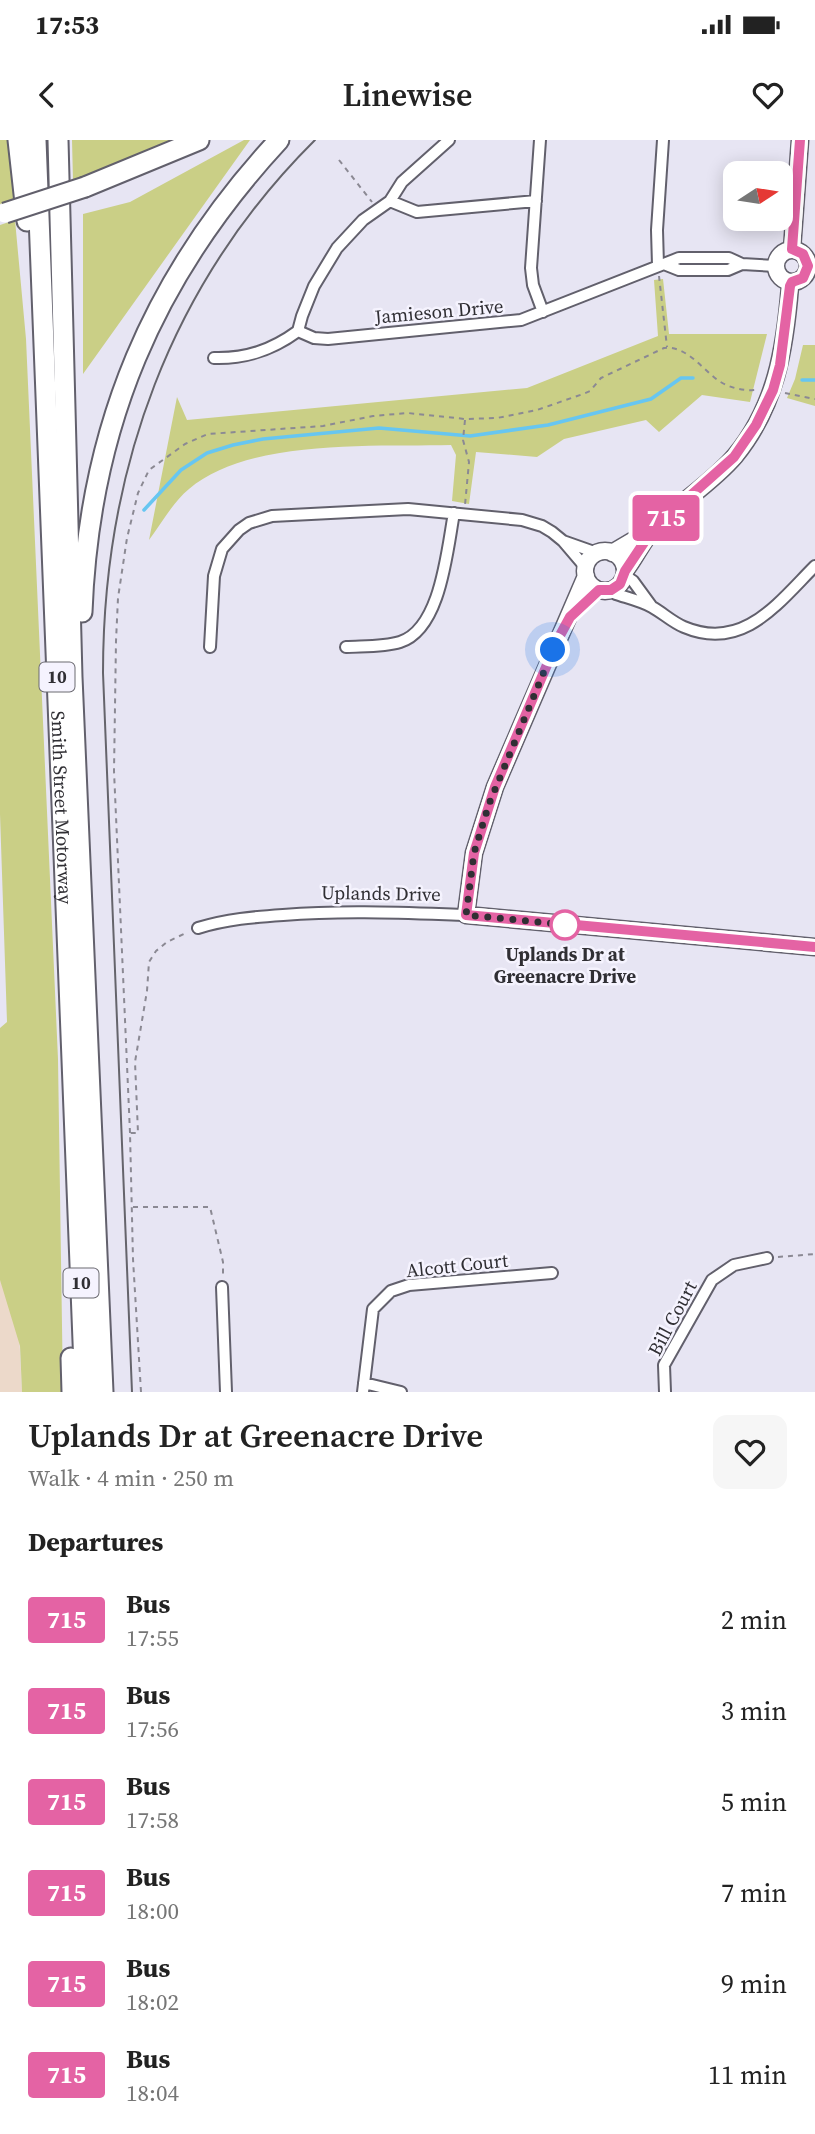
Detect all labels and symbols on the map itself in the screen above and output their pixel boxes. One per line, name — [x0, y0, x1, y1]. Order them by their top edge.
north arrow — [723, 161, 793, 231]
street label: Jamieson Drive — [373, 292, 504, 330]
line badge: 715 — [626, 495, 706, 541]
your location — [535, 632, 570, 667]
road number: 10 — [40, 662, 74, 692]
street label: Smith Street Motorway — [45, 710, 79, 905]
street label: Uplands Drive — [321, 879, 441, 907]
marker: Uplands Dr at Greenacre Drive — [550, 910, 580, 940]
place label: Uplands Dr at Greenacre Drive — [494, 941, 636, 989]
street label: Alcott Court — [405, 1247, 510, 1283]
road number: 10 — [64, 1268, 98, 1298]
street label: Bill Court — [641, 1275, 703, 1360]

